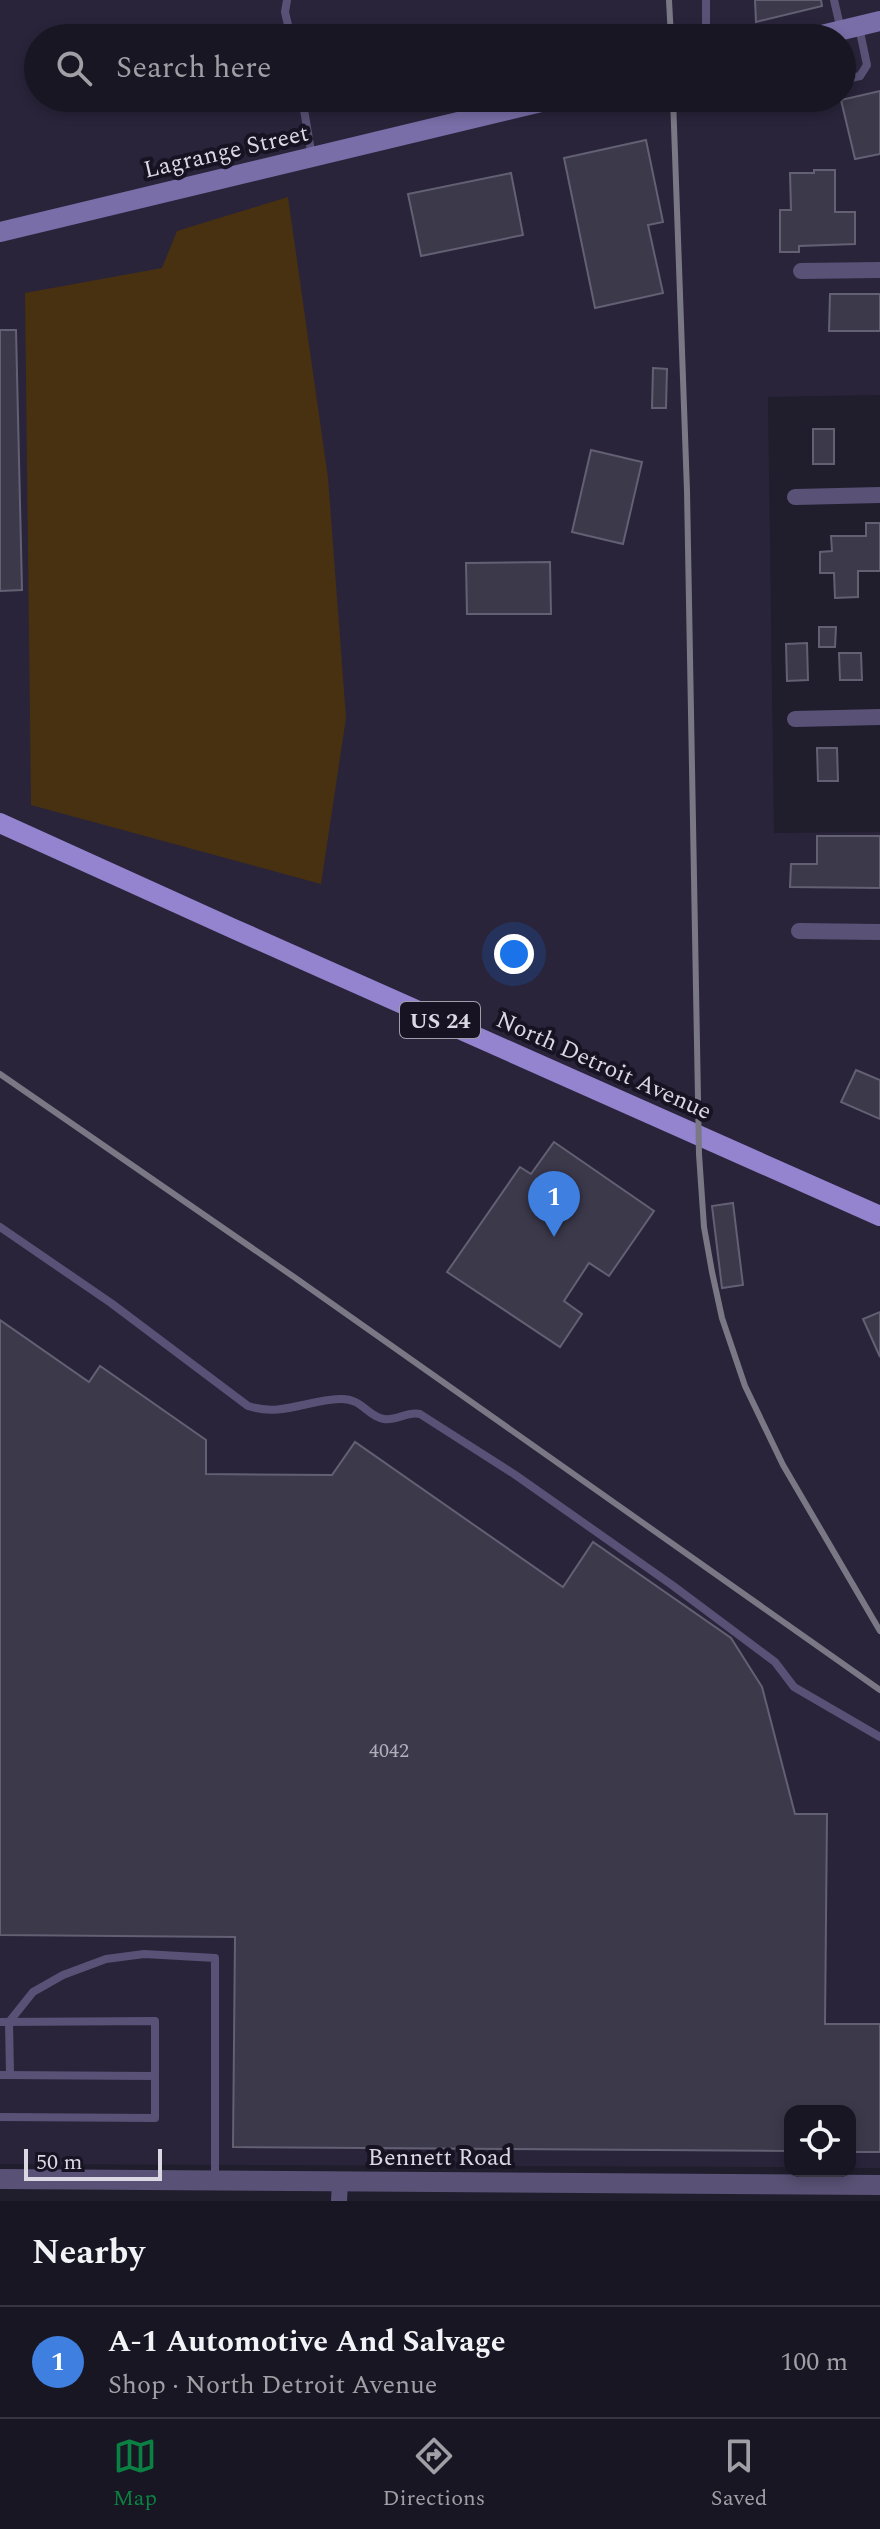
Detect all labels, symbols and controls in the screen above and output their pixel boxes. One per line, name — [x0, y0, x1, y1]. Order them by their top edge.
search box — [24, 24, 856, 112]
text: Search here — [116, 45, 272, 91]
icon: search — [52, 46, 96, 90]
street label: Lagrange Street — [140, 115, 312, 188]
your location — [494, 934, 534, 974]
road number: US 24 — [400, 1002, 480, 1038]
street label: North Detroit Avenue — [490, 1002, 717, 1130]
pin: 1 — [528, 1171, 580, 1237]
house number: 4042 — [369, 1736, 409, 1766]
map controls — [784, 2105, 856, 2177]
button: locate — [784, 2105, 856, 2177]
street label: Bennett Road — [368, 2140, 512, 2176]
scale bar — [24, 2145, 162, 2181]
text: 50 m — [36, 2146, 82, 2179]
text: Nearby — [32, 2227, 145, 2279]
text: A-1 Automotive And Salvage — [108, 2319, 506, 2365]
text: 1 — [51, 2342, 65, 2382]
text: 100 m — [780, 2342, 848, 2382]
text: Shop · North Detroit Avenue — [108, 2365, 437, 2405]
tab: Map — [113, 2434, 157, 2515]
tab: Directions — [383, 2434, 485, 2515]
tab: Saved — [711, 2434, 767, 2515]

